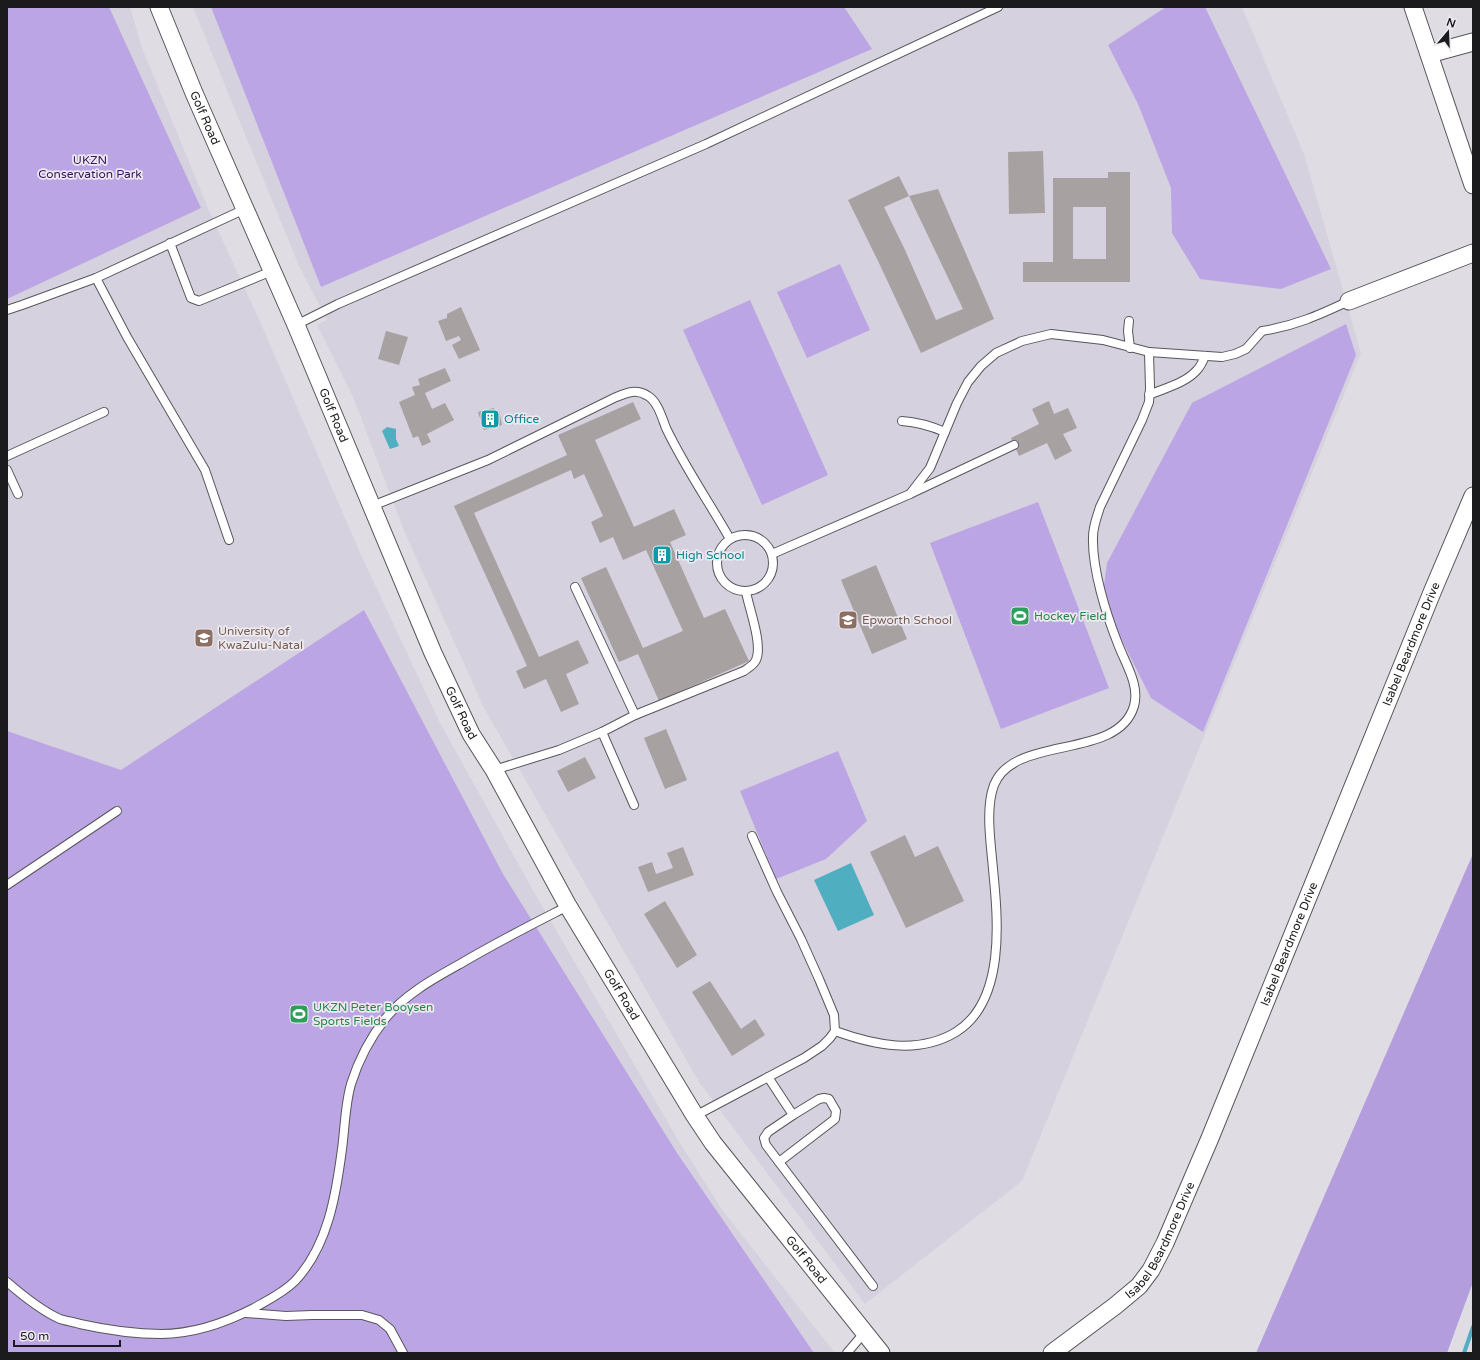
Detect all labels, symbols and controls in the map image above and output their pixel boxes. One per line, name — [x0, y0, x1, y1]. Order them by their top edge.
north arrow — [1428, 12, 1468, 52]
text: N — [1445, 15, 1457, 31]
street label: Golf Road — [187, 89, 223, 147]
park label: UKZN Conservation Park — [38, 153, 142, 181]
street label: Golf Road — [316, 386, 351, 444]
building icon: Office — [479, 408, 501, 430]
place label: Office — [504, 412, 539, 426]
building icon: High School — [651, 544, 673, 566]
place label: High School — [676, 548, 745, 562]
street label: Isabel Beardmore Drive — [1380, 580, 1443, 708]
sports icon: Hockey Field — [1009, 605, 1031, 627]
school or university icon: Epworth School — [837, 609, 859, 631]
place label: Hockey Field — [1034, 609, 1107, 623]
place label: Epworth School — [862, 613, 952, 627]
place label: University of KwaZulu-Natal — [218, 624, 303, 652]
school or university icon: University of KwaZulu-Natal — [193, 627, 215, 649]
street label: Golf Road — [443, 684, 480, 742]
street label: Isabel Beardmore Drive — [1258, 880, 1320, 1008]
street label: Golf Road — [601, 966, 642, 1022]
place label: UKZN Peter Booysen Sports Fields — [313, 1000, 433, 1028]
sports icon: UKZN Peter Booysen Sports Fields — [288, 1003, 310, 1025]
street label: Isabel Beardmore Drive — [1122, 1179, 1197, 1302]
street label: Golf Road — [783, 1233, 830, 1286]
scale bar — [14, 1322, 120, 1348]
text: 50 m — [20, 1329, 49, 1343]

